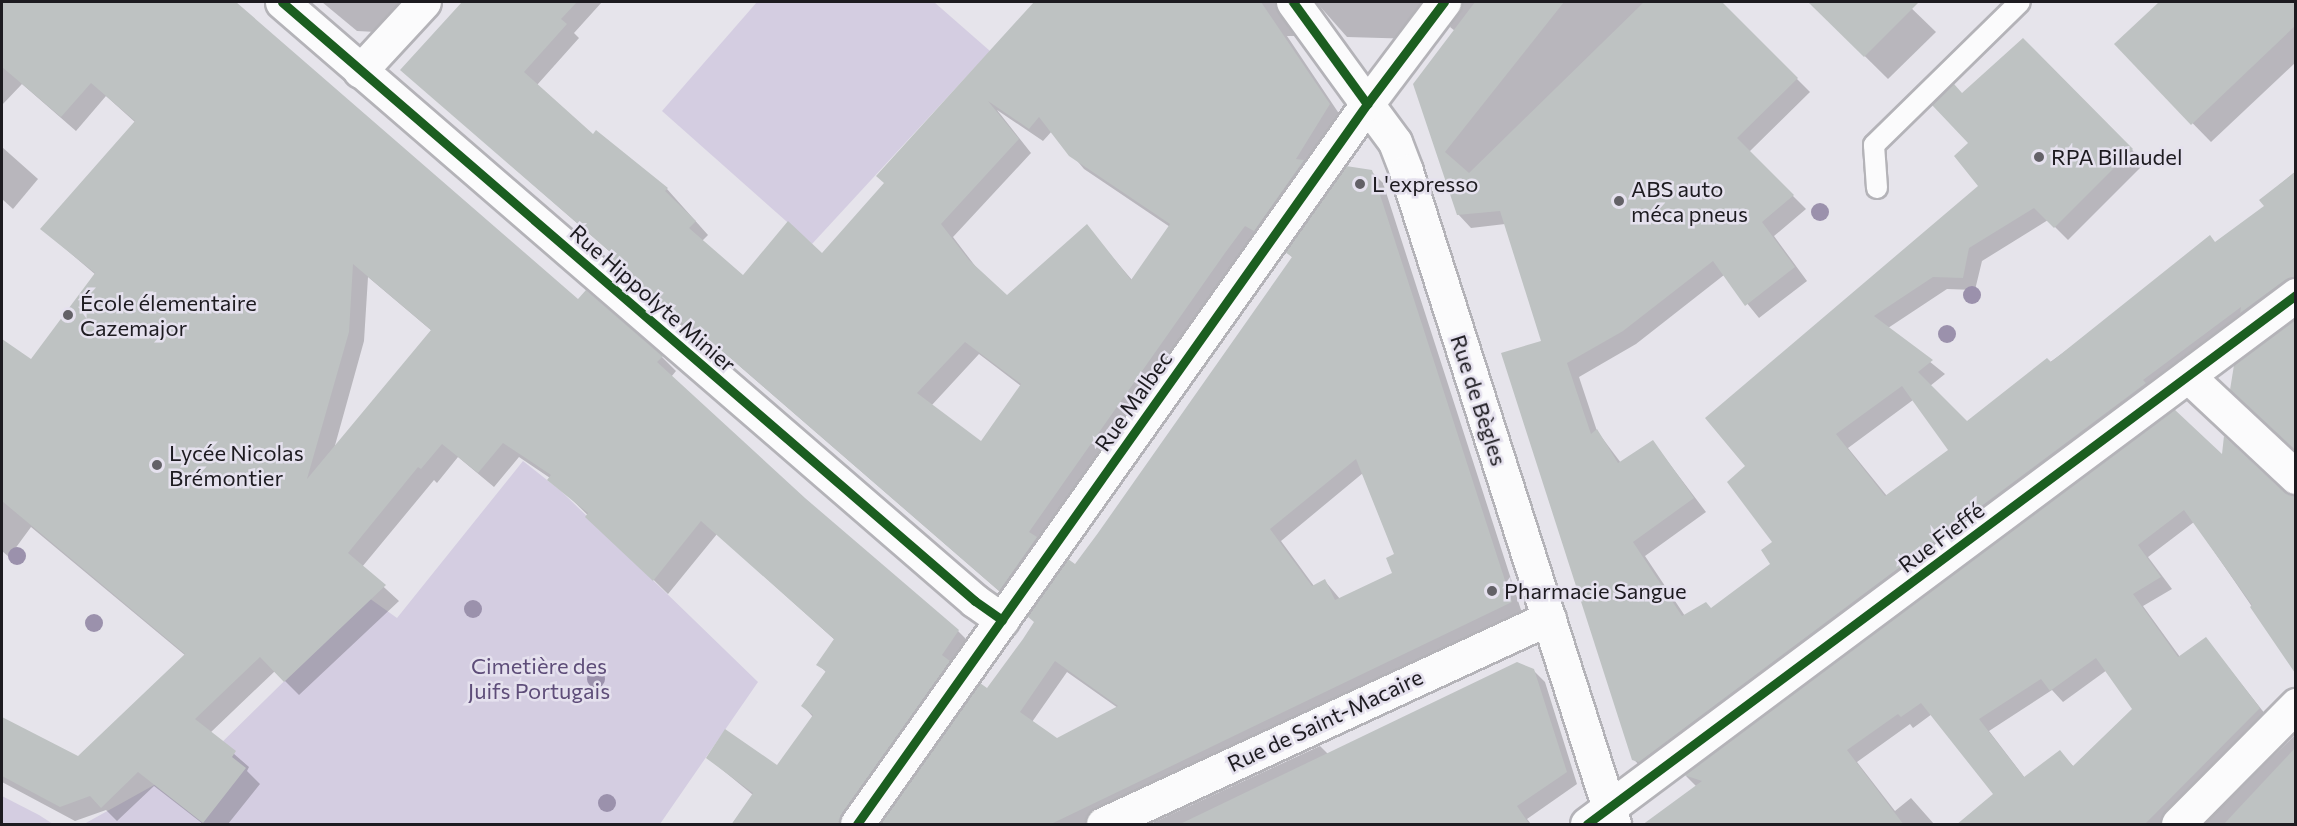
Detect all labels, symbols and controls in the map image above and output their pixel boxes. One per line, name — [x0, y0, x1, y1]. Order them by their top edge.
place label: RPA Billaudel — [2051, 144, 2182, 170]
marker: RPA Billaudel — [2032, 150, 2046, 164]
place label: L'expresso — [1372, 171, 1479, 197]
place label: ABS auto méca pneus — [1631, 175, 1748, 226]
marker: L'expresso — [1353, 177, 1367, 191]
marker: ABS auto méca pneus — [1612, 194, 1626, 208]
street label: Rue Hippolyte Minier — [565, 219, 741, 377]
place label: École élementaire Cazemajor — [80, 289, 257, 340]
marker: École élementaire Cazemajor — [61, 308, 75, 322]
street label: Rue de Bègles — [1445, 331, 1513, 469]
street label: Rue Malbec — [1089, 346, 1177, 456]
place label: Lycée Nicolas Brémontier — [169, 439, 304, 490]
marker: Lycée Nicolas Brémontier — [150, 458, 164, 472]
street label: Rue Fieffé — [1893, 496, 1989, 578]
place label: Pharmacie Sangue — [1504, 578, 1687, 604]
marker: Pharmacie Sangue — [1485, 584, 1499, 598]
park label: Cimetière des Juifs Portugais — [468, 652, 610, 704]
street label: Rue de Saint-Macaire — [1223, 663, 1427, 777]

